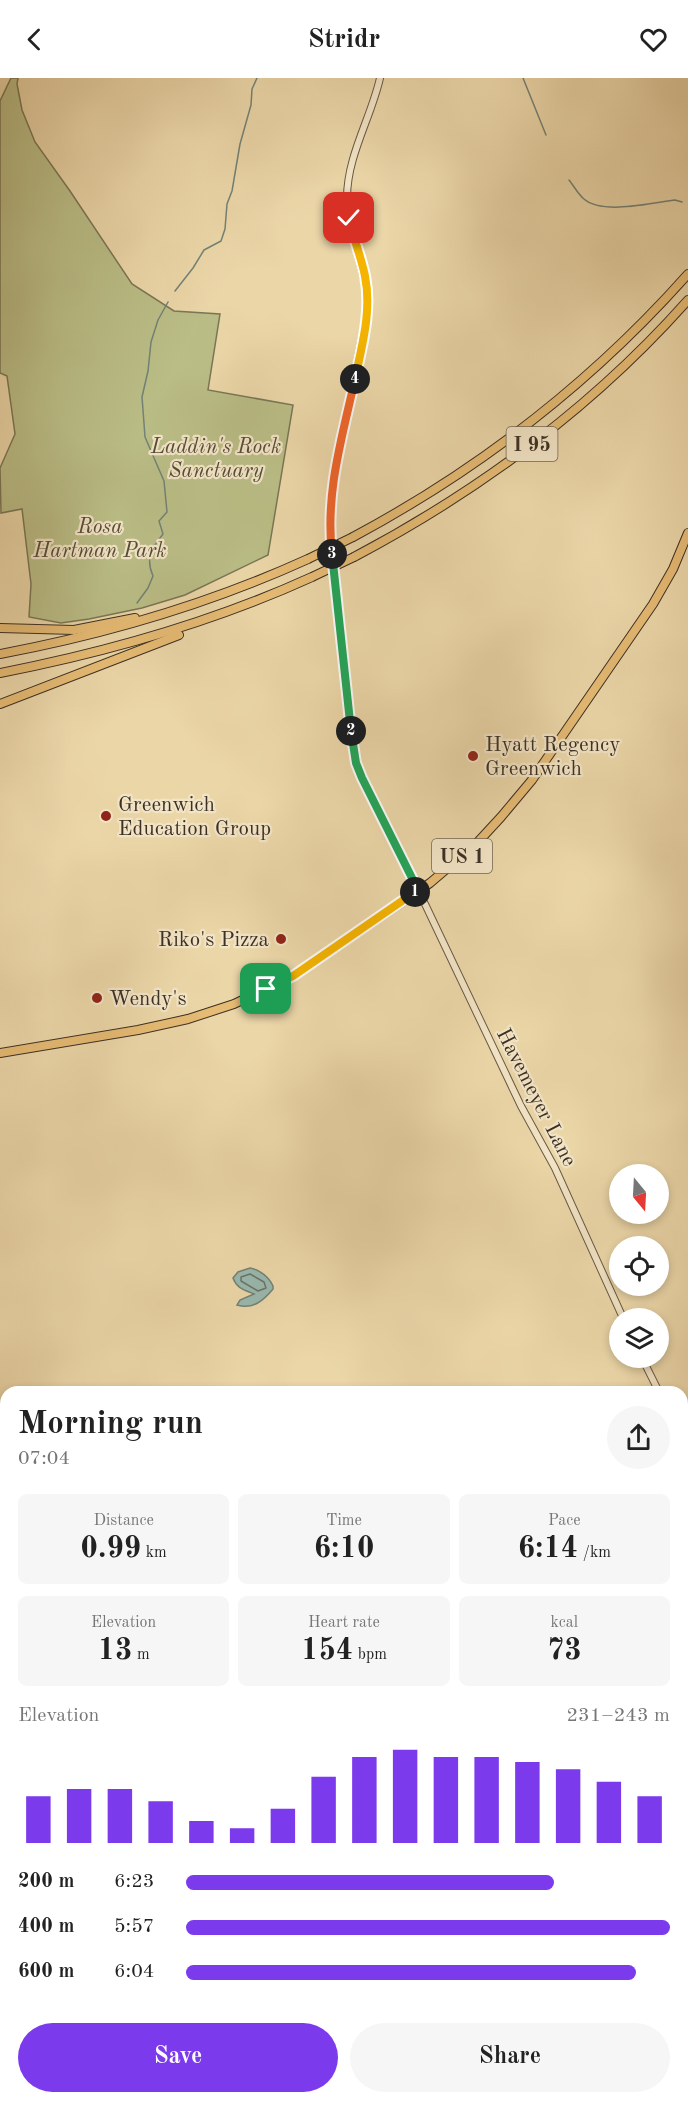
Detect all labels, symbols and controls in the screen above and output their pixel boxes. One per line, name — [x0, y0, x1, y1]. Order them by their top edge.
icon: back — [18, 23, 51, 56]
icon: heart — [637, 23, 670, 56]
text: Stridr — [308, 26, 380, 53]
pin — [323, 192, 374, 243]
icon: check — [332, 201, 365, 234]
pin: 4 — [340, 364, 370, 394]
text: 4 — [350, 371, 360, 387]
road number: I 95 — [506, 427, 558, 461]
park label: Laddin's Rock Sanctuary — [150, 437, 281, 482]
park label: Rosa Hartman Park — [32, 517, 167, 562]
pin: 3 — [317, 539, 347, 569]
text: 3 — [327, 546, 337, 562]
pin: 2 — [336, 716, 366, 746]
text: 2 — [346, 723, 356, 739]
place label: Hyatt Regency Greenwich — [485, 735, 620, 780]
marker: Hyatt Regency Greenwich — [466, 749, 480, 763]
place label: Greenwich Education Group — [118, 795, 271, 840]
marker: Greenwich Education Group — [99, 809, 113, 823]
road number: US 1 — [432, 839, 492, 873]
pin: 1 — [400, 877, 430, 907]
text: 1 — [410, 884, 420, 900]
place label: Riko's Pizza — [158, 930, 269, 951]
marker: Riko's Pizza — [274, 932, 288, 946]
pin — [240, 963, 291, 1014]
icon: arrive — [249, 972, 282, 1005]
place label: Wendy's — [109, 989, 187, 1010]
marker: Wendy's — [90, 991, 104, 1005]
street label: Havemeyer Lane — [492, 1025, 580, 1170]
north arrow — [609, 1164, 669, 1224]
map controls — [609, 1164, 669, 1368]
button: locate — [609, 1236, 669, 1296]
button: layers — [609, 1308, 669, 1368]
button: share — [607, 1406, 670, 1469]
text: Morning run — [18, 1408, 203, 1441]
text: 07:04 — [18, 1449, 70, 1469]
text: Distance — [94, 1513, 154, 1529]
text: Time — [326, 1513, 362, 1529]
text: Pace — [548, 1513, 581, 1529]
text: 0.99 — [81, 1534, 141, 1564]
text: 6:10 — [314, 1534, 374, 1564]
text: 6:14 — [518, 1534, 578, 1564]
text: km — [141, 1545, 167, 1561]
text: /km — [578, 1545, 611, 1561]
text: Elevation — [91, 1615, 156, 1631]
text: Heart rate — [308, 1615, 380, 1631]
text: kcal — [551, 1615, 578, 1631]
text: 13 — [98, 1636, 132, 1666]
text: 154 — [301, 1636, 353, 1666]
text: 73 — [547, 1636, 582, 1666]
text: m — [132, 1647, 150, 1663]
text: bpm — [353, 1647, 387, 1663]
text: Elevation — [18, 1706, 99, 1726]
text: 231–243 m — [567, 1706, 670, 1726]
text: 200 m — [18, 1872, 74, 1892]
text: 6:23 — [114, 1872, 154, 1892]
text: 400 m — [18, 1917, 74, 1937]
text: 5:57 — [114, 1917, 154, 1937]
text: 600 m — [18, 1962, 74, 1982]
text: 6:04 — [114, 1962, 154, 1982]
button: Save — [18, 2023, 338, 2092]
button: Share — [350, 2023, 670, 2092]

